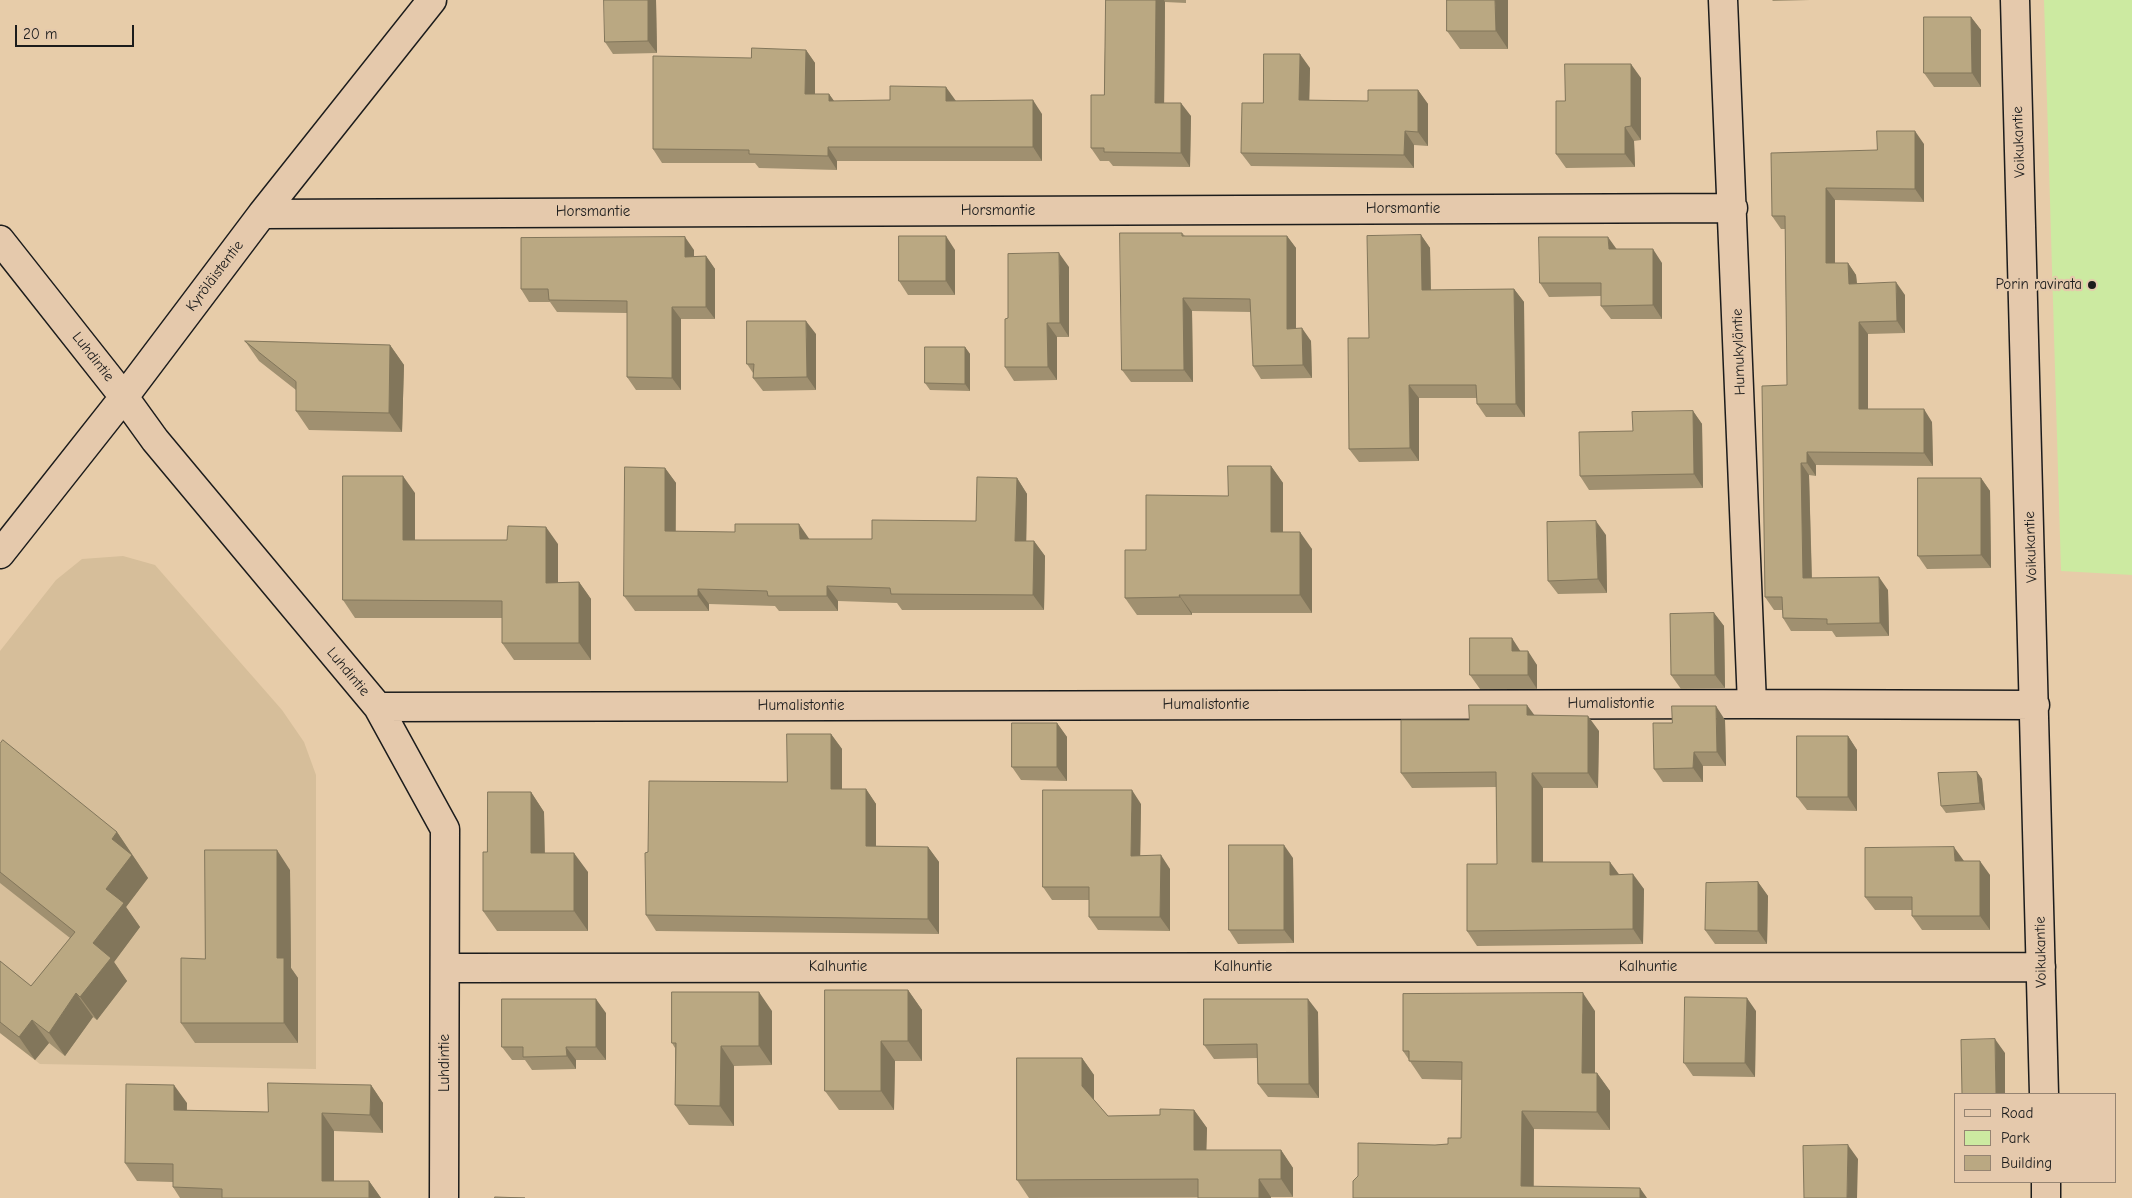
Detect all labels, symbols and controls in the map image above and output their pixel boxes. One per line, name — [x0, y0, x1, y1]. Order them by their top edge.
scale bar — [18, 15, 136, 47]
text: 20 m — [23, 25, 57, 43]
street label: Voikukantie — [2009, 106, 2029, 178]
street label: Horsmantie — [1366, 200, 1440, 218]
street label: Horsmantie — [961, 202, 1035, 220]
street label: Horsmantie — [556, 203, 630, 221]
street label: Kyröläistentie — [183, 237, 247, 315]
place label: Porin ravirata — [1996, 276, 2082, 294]
marker: Porin ravirata — [2086, 279, 2098, 291]
street label: Humukyläntie — [1728, 308, 1750, 396]
street label: Luhdintie — [68, 329, 118, 385]
street label: Voikukantie — [2021, 511, 2041, 583]
street label: Luhdintie — [323, 644, 373, 700]
street label: Humalistontie — [1568, 695, 1654, 713]
street label: Humalistontie — [1163, 696, 1249, 714]
street label: Humalistontie — [758, 697, 844, 715]
street label: Voikukantie — [2031, 916, 2051, 988]
street label: Kalhuntie — [809, 958, 867, 976]
street label: Kalhuntie — [1214, 958, 1272, 976]
street label: Kalhuntie — [1619, 958, 1677, 976]
street label: Luhdintie — [436, 1034, 454, 1092]
legend — [1954, 1093, 2117, 1183]
text: Road — [2001, 1104, 2033, 1122]
text: Park — [2001, 1129, 2030, 1147]
text: Building — [2001, 1154, 2052, 1172]

